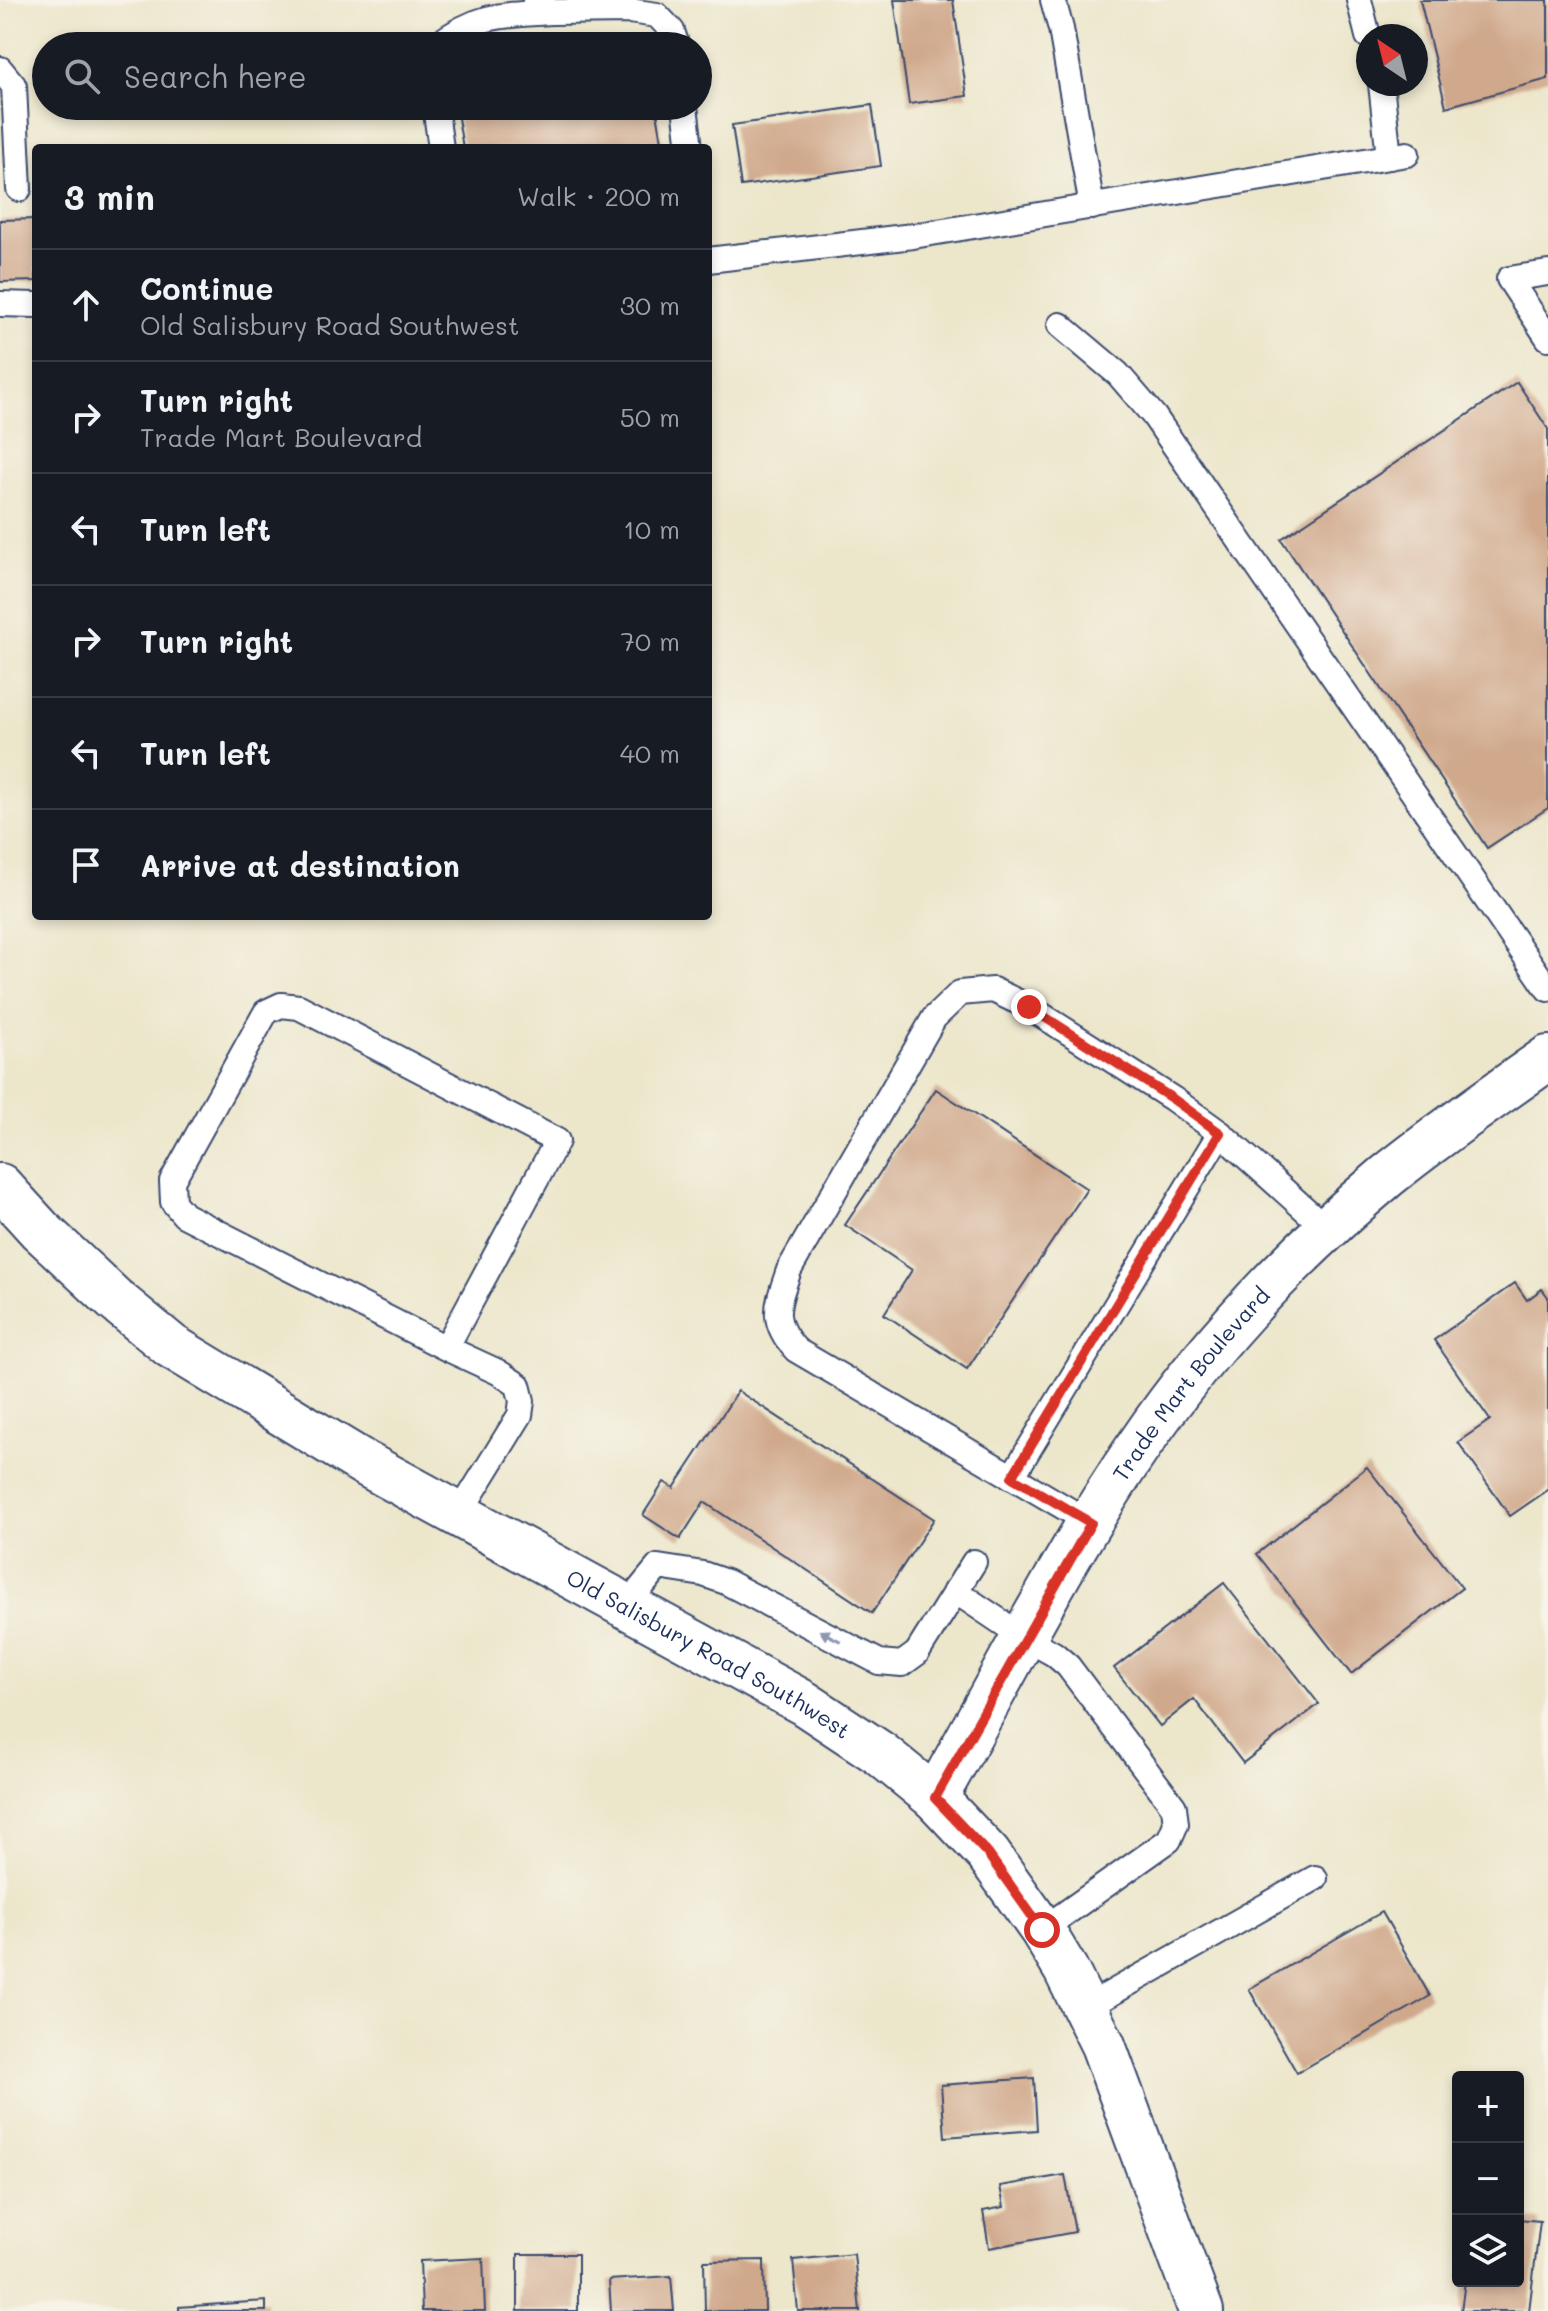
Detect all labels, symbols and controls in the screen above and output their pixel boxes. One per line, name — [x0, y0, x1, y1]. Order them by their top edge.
north arrow — [1356, 24, 1428, 96]
search box — [32, 32, 712, 120]
icon: search — [60, 54, 104, 98]
text: Search here — [124, 56, 307, 96]
text: 3 min — [64, 174, 155, 219]
text: Walk · 200 m — [517, 179, 680, 213]
text: Continue — [140, 268, 273, 308]
icon: ahead — [64, 283, 108, 327]
text: 30 m — [620, 288, 680, 322]
text: Old Salisbury Road Southwest — [140, 308, 519, 342]
text: Turn right — [140, 380, 293, 420]
icon: right — [64, 395, 108, 439]
text: 50 m — [620, 400, 680, 434]
text: Trade Mart Boulevard — [140, 420, 422, 454]
icon: left — [64, 507, 108, 551]
text: Turn left — [140, 509, 271, 549]
text: 10 m — [623, 512, 680, 546]
icon: right — [64, 619, 108, 663]
text: Turn right — [140, 621, 293, 661]
text: 70 m — [620, 624, 680, 658]
icon: left — [64, 731, 108, 775]
text: Turn left — [140, 733, 271, 773]
text: 40 m — [620, 736, 680, 770]
icon: arrive — [64, 843, 108, 887]
text: Arrive at destination — [140, 845, 460, 885]
route end — [1011, 989, 1047, 1025]
street label: Trade Mart Boulevard — [1105, 1280, 1275, 1486]
street label: Old Salisbury Road Southwest — [562, 1562, 856, 1744]
one-way arrow — [818, 1630, 841, 1643]
route start — [1024, 1912, 1060, 1948]
map controls — [1452, 2071, 1524, 2287]
button: + — [1452, 2071, 1524, 2143]
button: − — [1452, 2143, 1524, 2215]
button: layers — [1452, 2215, 1524, 2287]

